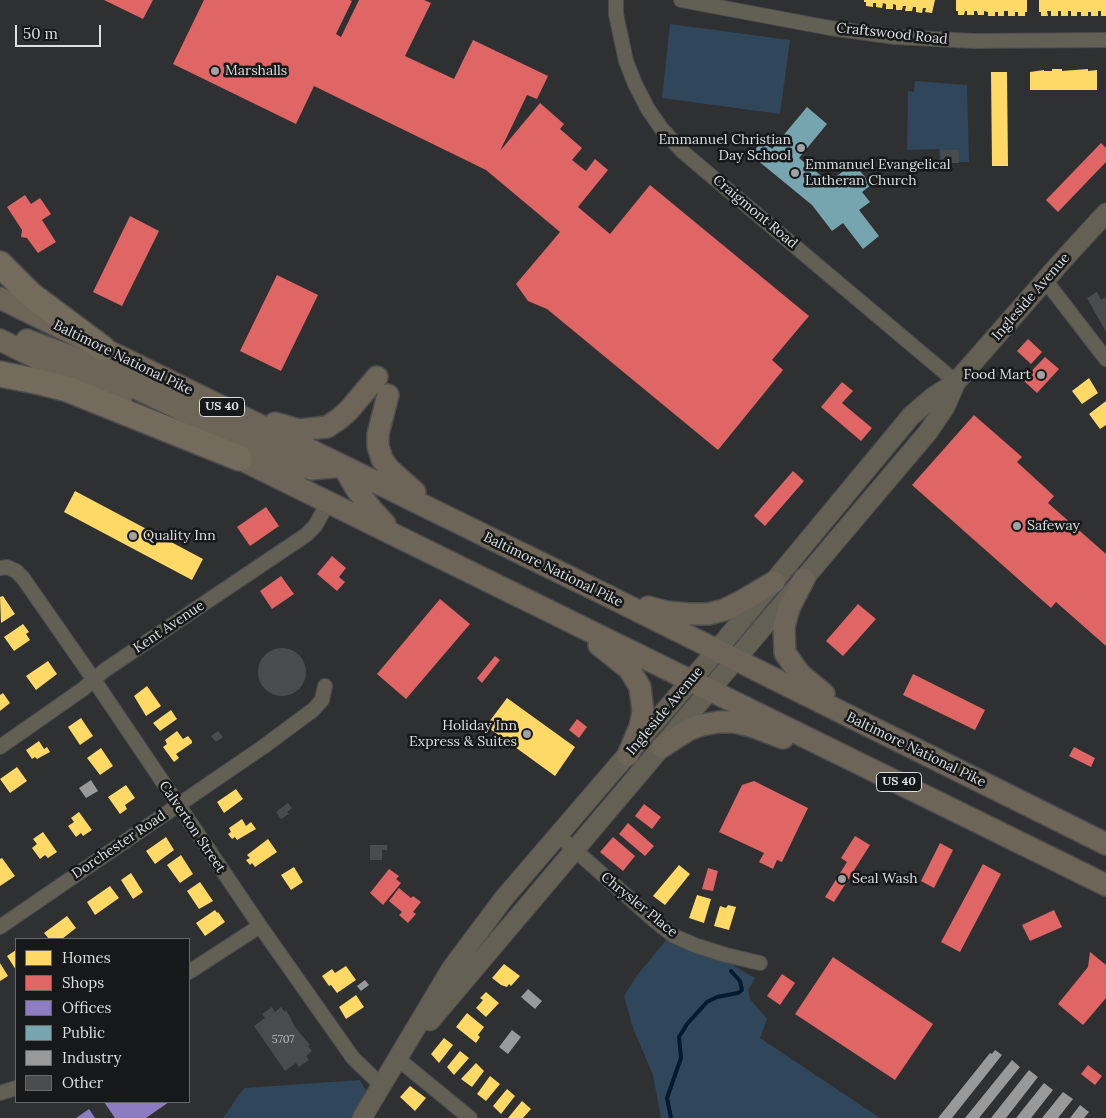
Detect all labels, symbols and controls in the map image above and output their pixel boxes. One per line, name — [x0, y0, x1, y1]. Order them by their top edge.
scale bar — [18, 15, 104, 47]
street label: Craftswood Road — [836, 20, 948, 48]
text: 50 m — [23, 24, 58, 43]
place label: Marshalls — [225, 63, 287, 79]
marker: Marshalls — [209, 65, 221, 77]
place label: Emmanuel Christian Day School — [658, 132, 791, 164]
marker: Emmanuel Christian Day School — [795, 142, 807, 154]
place label: Emmanuel Evangelical Lutheran Church — [805, 157, 951, 190]
marker: Emmanuel Evangelical Lutheran Church — [789, 167, 801, 179]
street label: Craigmont Road — [709, 172, 801, 252]
street label: Ingleside Avenue — [989, 250, 1073, 344]
street label: Baltimore National Pike — [51, 317, 195, 399]
place label: Food Mart — [963, 367, 1031, 383]
marker: Food Mart — [1035, 369, 1047, 381]
road number: US 40 — [200, 398, 244, 417]
place label: Safeway — [1027, 518, 1080, 534]
marker: Safeway — [1011, 520, 1023, 532]
place label: Quality Inn — [143, 528, 216, 544]
street label: Baltimore National Pike — [481, 529, 625, 611]
marker: Quality Inn — [127, 530, 139, 542]
street label: Kent Avenue — [130, 597, 208, 657]
street label: Ingleside Avenue — [623, 663, 707, 759]
street label: Baltimore National Pike — [844, 709, 988, 791]
place label: Holiday Inn Express & Suites — [409, 718, 517, 750]
marker: Holiday Inn Express & Suites — [521, 728, 533, 740]
road number: US 40 — [876, 772, 922, 792]
street label: Calverton Street — [155, 778, 229, 876]
street label: Dorchester Road — [69, 807, 169, 883]
street label: Chrysler Place — [597, 869, 681, 941]
place label: Seal Wash — [852, 871, 918, 887]
marker: Seal Wash — [836, 873, 848, 885]
legend — [15, 938, 190, 1103]
text: Homes — [62, 948, 111, 967]
text: Shops — [62, 973, 104, 992]
text: Offices — [62, 998, 111, 1017]
text: Public — [62, 1023, 105, 1042]
house number: 5707 — [272, 1033, 294, 1047]
text: Industry — [62, 1048, 121, 1067]
text: Other — [62, 1073, 103, 1092]

